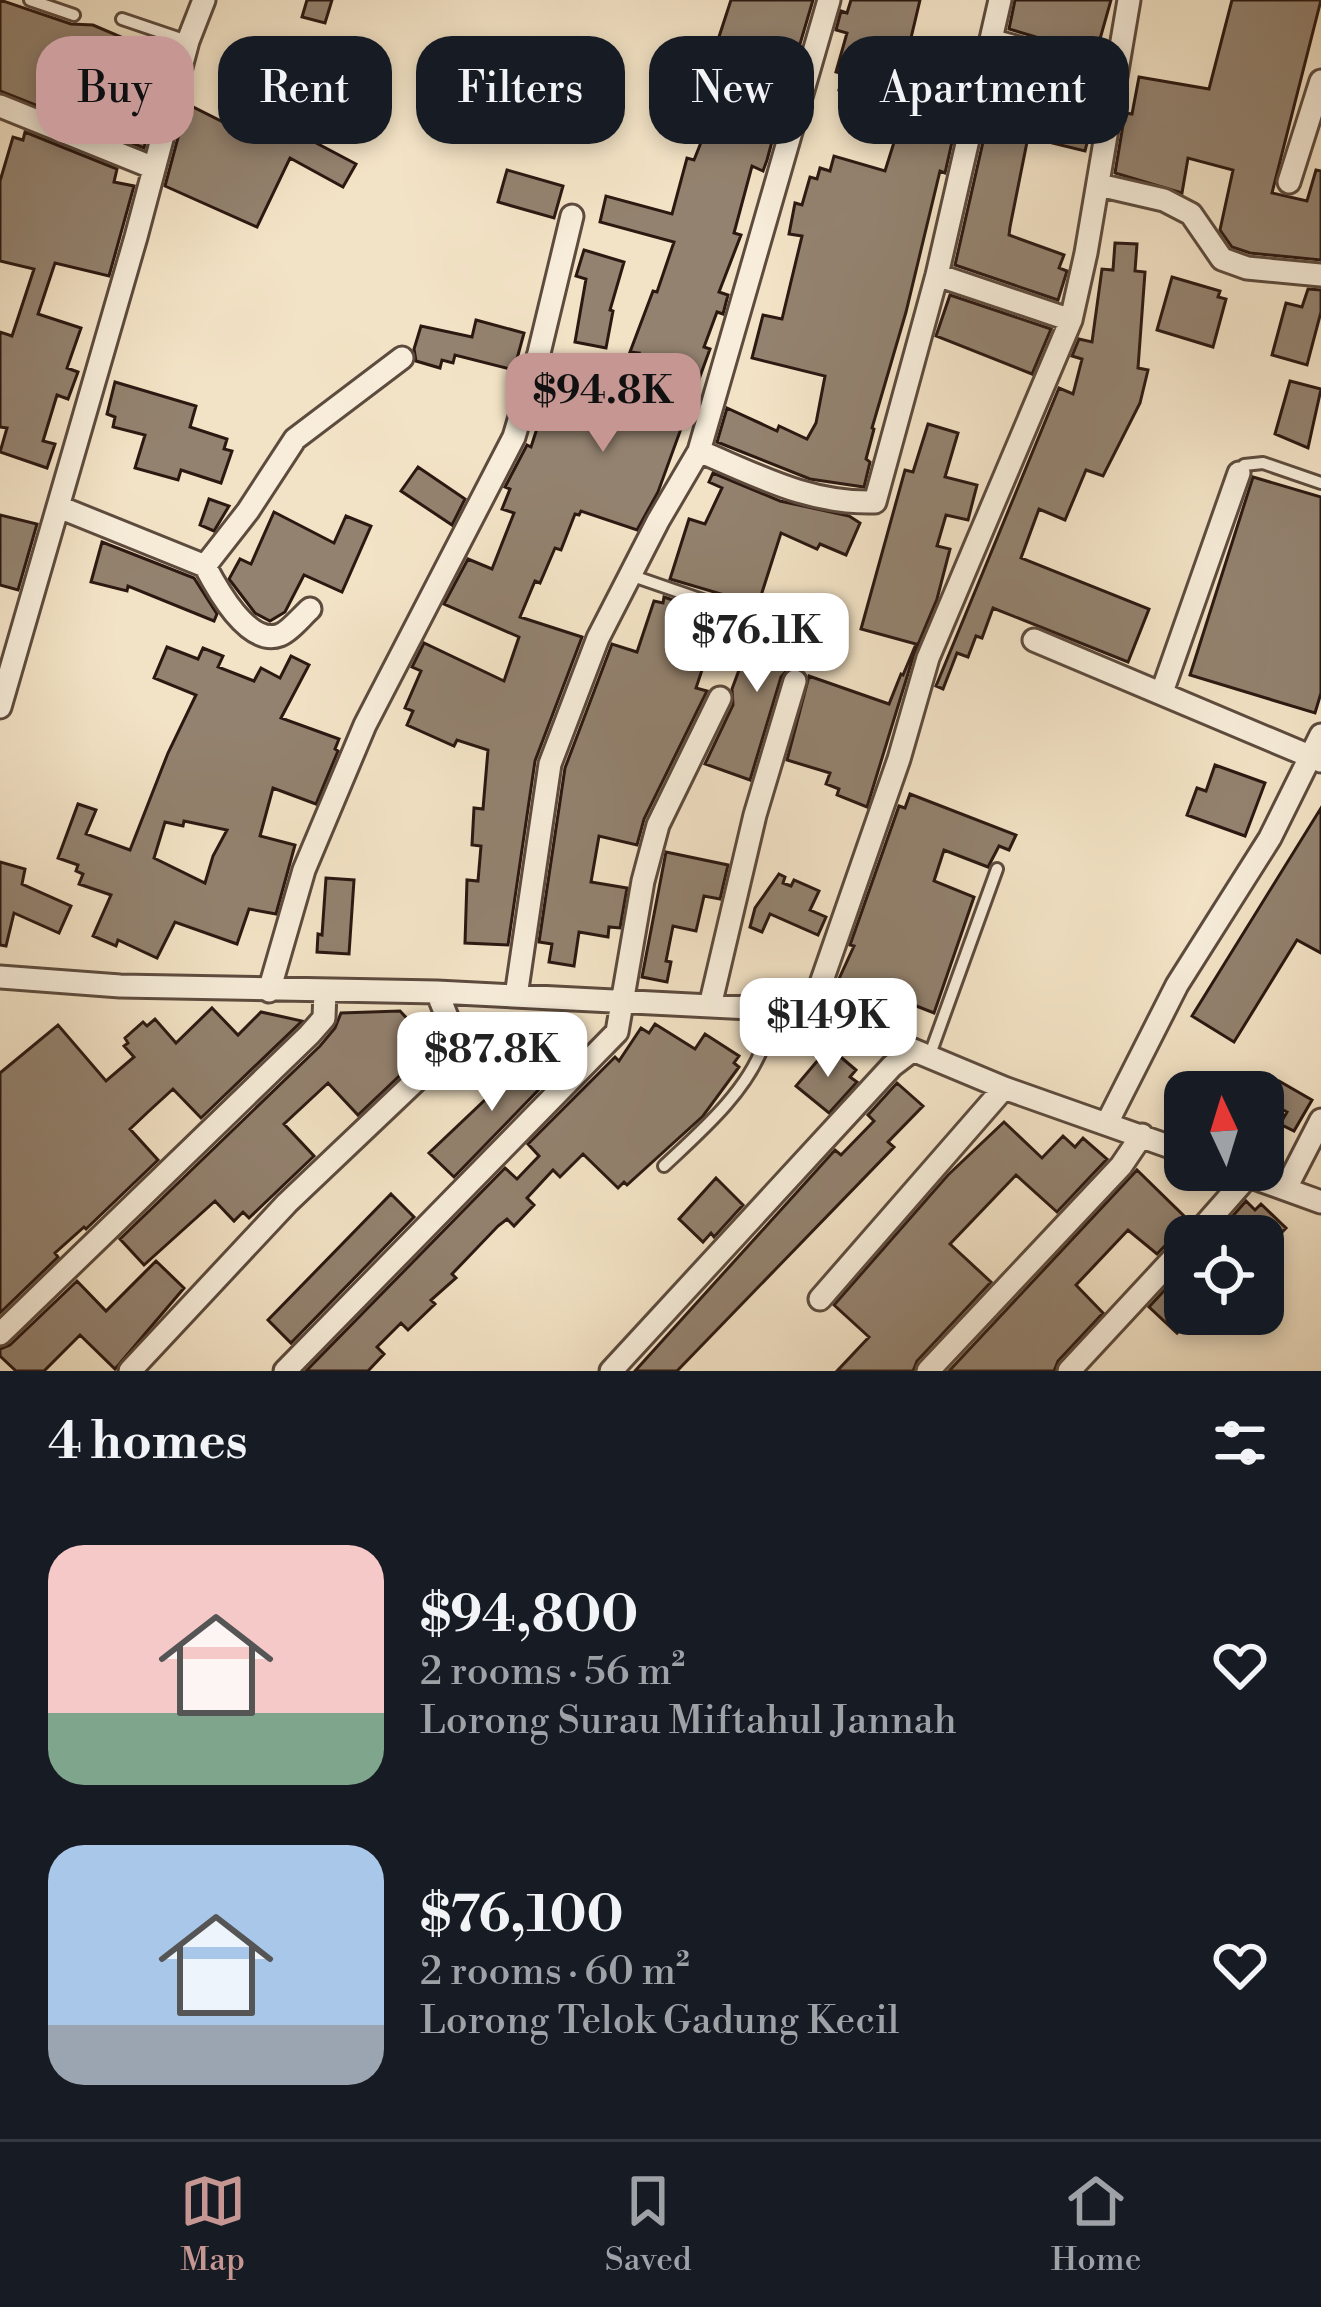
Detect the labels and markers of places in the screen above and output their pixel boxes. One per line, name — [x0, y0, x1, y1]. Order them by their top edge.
pin: $94.8K — [505, 353, 701, 455]
pin: $76.1K — [659, 593, 855, 695]
pin: $149K — [744, 978, 912, 1080]
pin: $87.8K — [394, 1012, 590, 1114]

